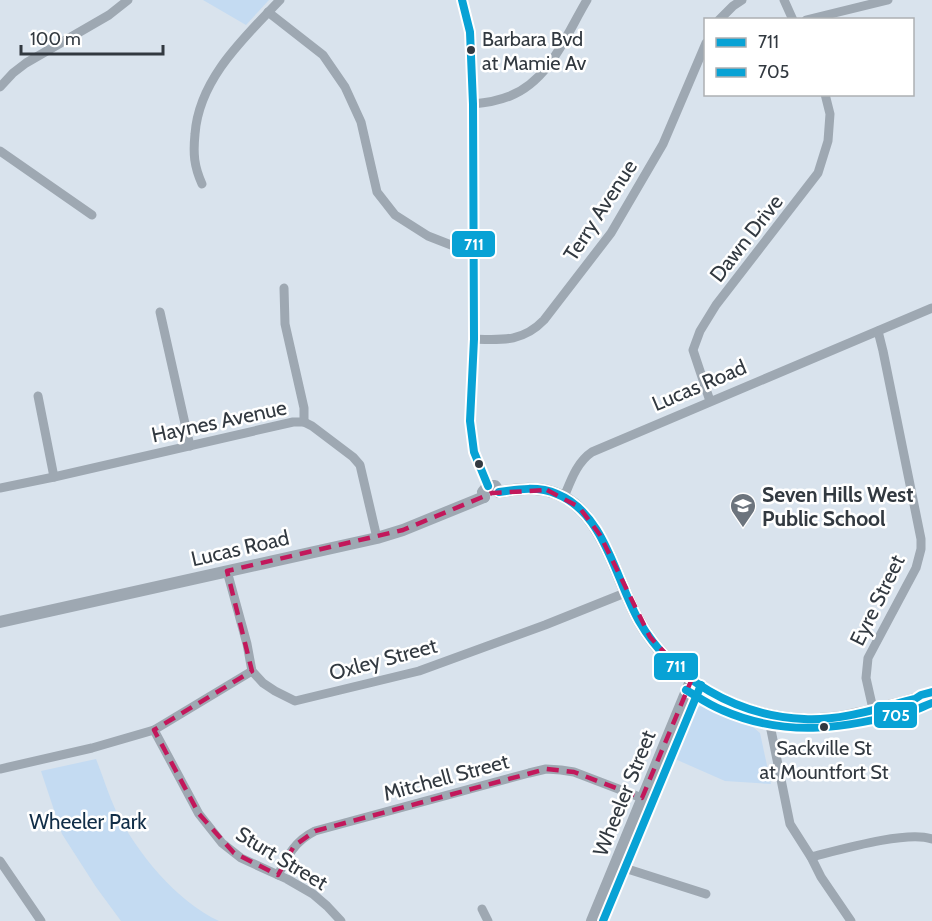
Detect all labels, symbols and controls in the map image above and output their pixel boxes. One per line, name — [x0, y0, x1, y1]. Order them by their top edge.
scale bar — [21, 18, 164, 56]
legend — [704, 18, 914, 96]
place label: Barbara Bvd at Mamie Av — [482, 27, 586, 75]
text: 100 m — [30, 28, 81, 50]
text: 711 — [758, 31, 779, 53]
marker: Barbara Bvd at Mamie Av — [465, 44, 477, 56]
text: 705 — [758, 61, 789, 83]
street label: Terry Avenue — [558, 155, 642, 265]
street label: Dawn Drive — [704, 189, 788, 287]
line badge: 711 — [451, 230, 496, 258]
text: 711 — [464, 235, 484, 254]
street label: Lucas Road — [648, 354, 750, 416]
street label: Haynes Avenue — [149, 394, 289, 448]
unlabelled marker — [473, 458, 485, 470]
place label: Seven Hills West Public School — [762, 482, 913, 531]
school or university icon: Seven Hills West Public School — [728, 491, 758, 529]
street label: Lucas Road — [188, 525, 292, 571]
street label: Eyre Street — [844, 551, 910, 649]
street label: Oxley Street — [326, 633, 440, 685]
line badge: 711 — [653, 652, 699, 681]
text: 711 — [666, 657, 686, 676]
line badge: 705 — [873, 701, 918, 729]
text: 705 — [882, 706, 910, 725]
marker: Sackville St at Mountfort St — [818, 721, 830, 733]
street label: Wheeler Street — [587, 726, 661, 860]
place label: Sackville St at Mountfort St — [760, 736, 889, 784]
street label: Mitchell Street — [381, 748, 511, 806]
park label: Wheeler Park — [29, 809, 147, 834]
street label: Sturt Street — [232, 821, 332, 895]

